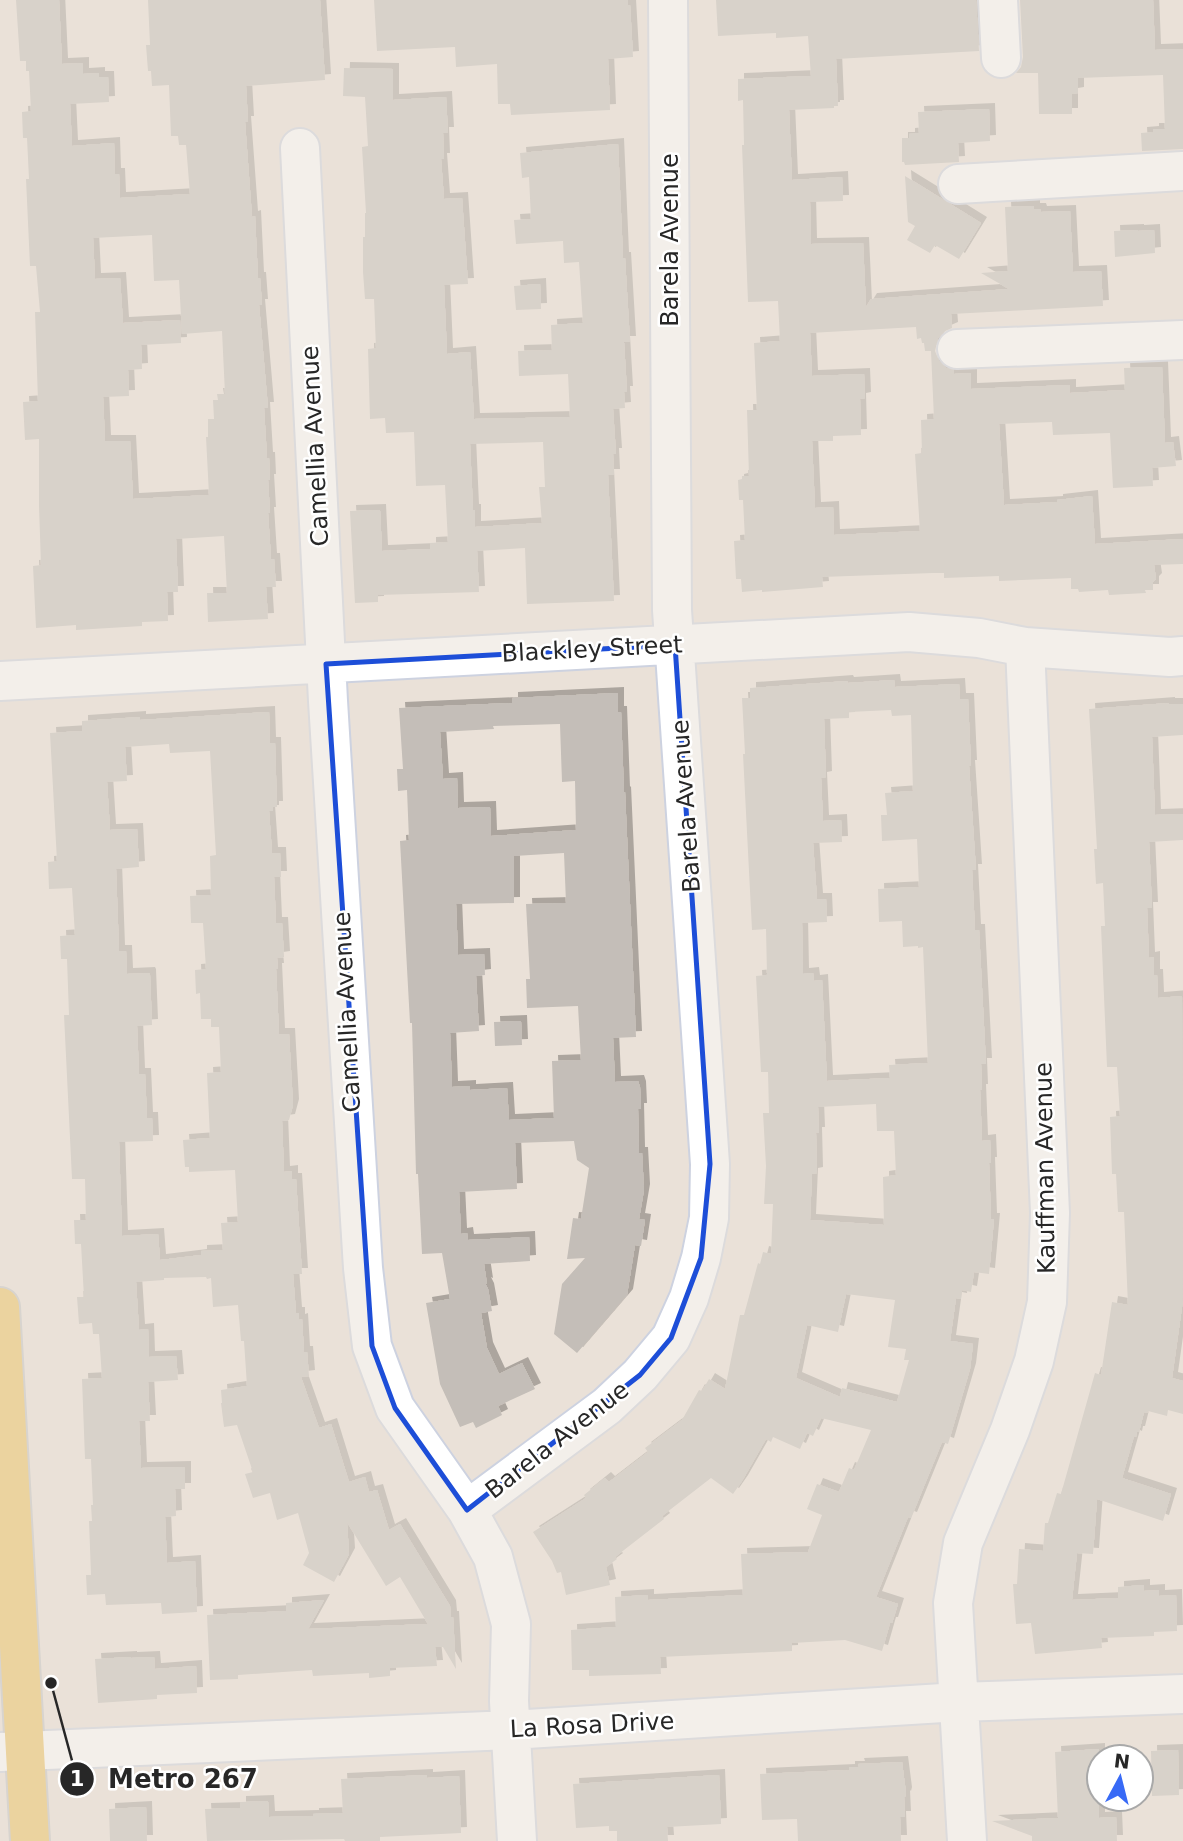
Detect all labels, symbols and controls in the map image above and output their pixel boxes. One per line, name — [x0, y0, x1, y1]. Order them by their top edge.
street label: Barela Avenue — [656, 153, 684, 327]
street label: Camellia Avenue — [296, 345, 334, 547]
street label: Blackley Street — [501, 630, 683, 668]
street label: Barela Avenue — [666, 719, 706, 893]
street label: Camellia Avenue — [328, 911, 366, 1113]
street label: Kauffman Avenue — [1029, 1062, 1061, 1274]
street label: Barela Avenue — [480, 1376, 634, 1504]
street label: La Rosa Drive — [509, 1707, 675, 1743]
north arrow — [1085, 1743, 1155, 1813]
text: N — [1113, 1749, 1131, 1773]
callout: Metro 267 — [59, 1755, 272, 1802]
text: Metro 267 — [108, 1764, 258, 1794]
text: 1 — [70, 1767, 84, 1791]

